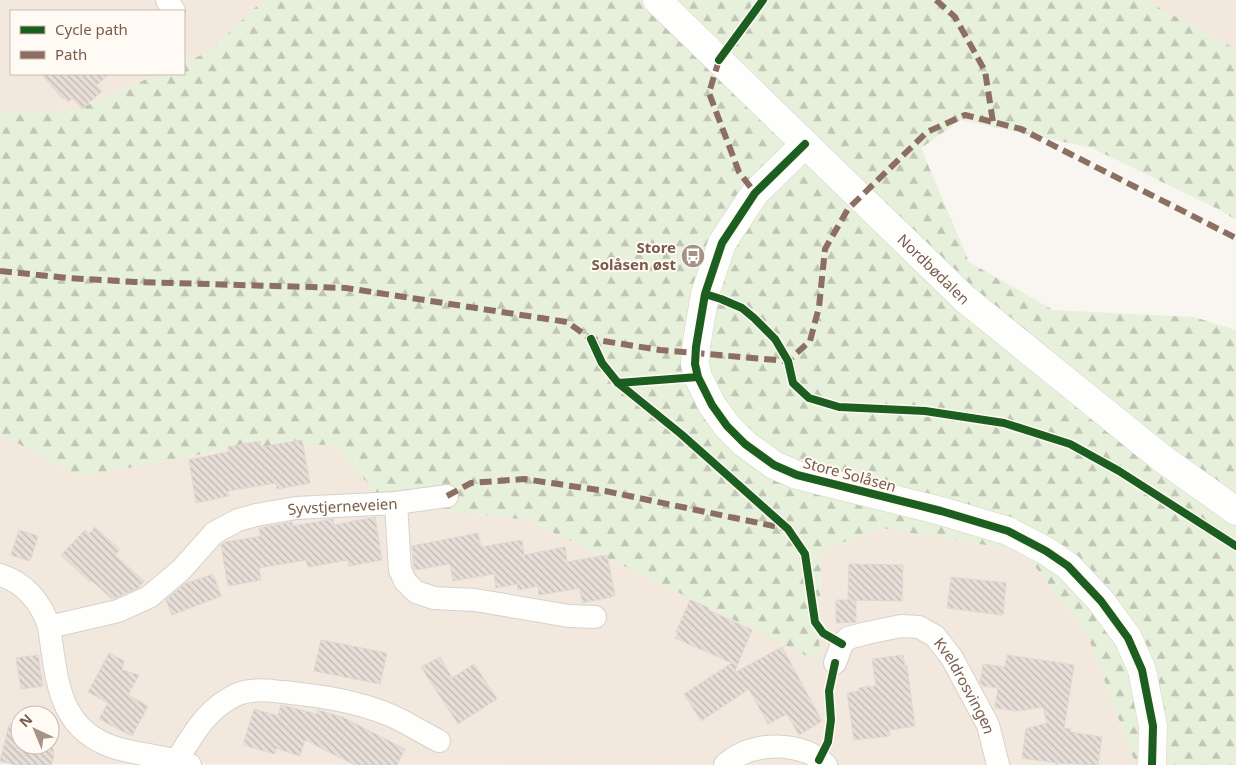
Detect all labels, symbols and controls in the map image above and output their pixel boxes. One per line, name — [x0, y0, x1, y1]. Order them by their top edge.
legend — [10, 10, 185, 75]
text: Cycle path — [55, 19, 128, 39]
text: Path — [55, 44, 87, 64]
street label: Nordbødalen — [894, 229, 974, 309]
place label: Store Solåsen øst — [591, 237, 676, 274]
bus stop icon: Store Solåsen øst — [680, 243, 706, 269]
street label: Store Solåsen — [801, 452, 899, 496]
street label: Syvstjerneveien — [286, 493, 398, 519]
street label: Kveldrosvingen — [930, 633, 1000, 736]
north arrow — [10, 705, 60, 755]
text: N — [15, 709, 36, 731]

